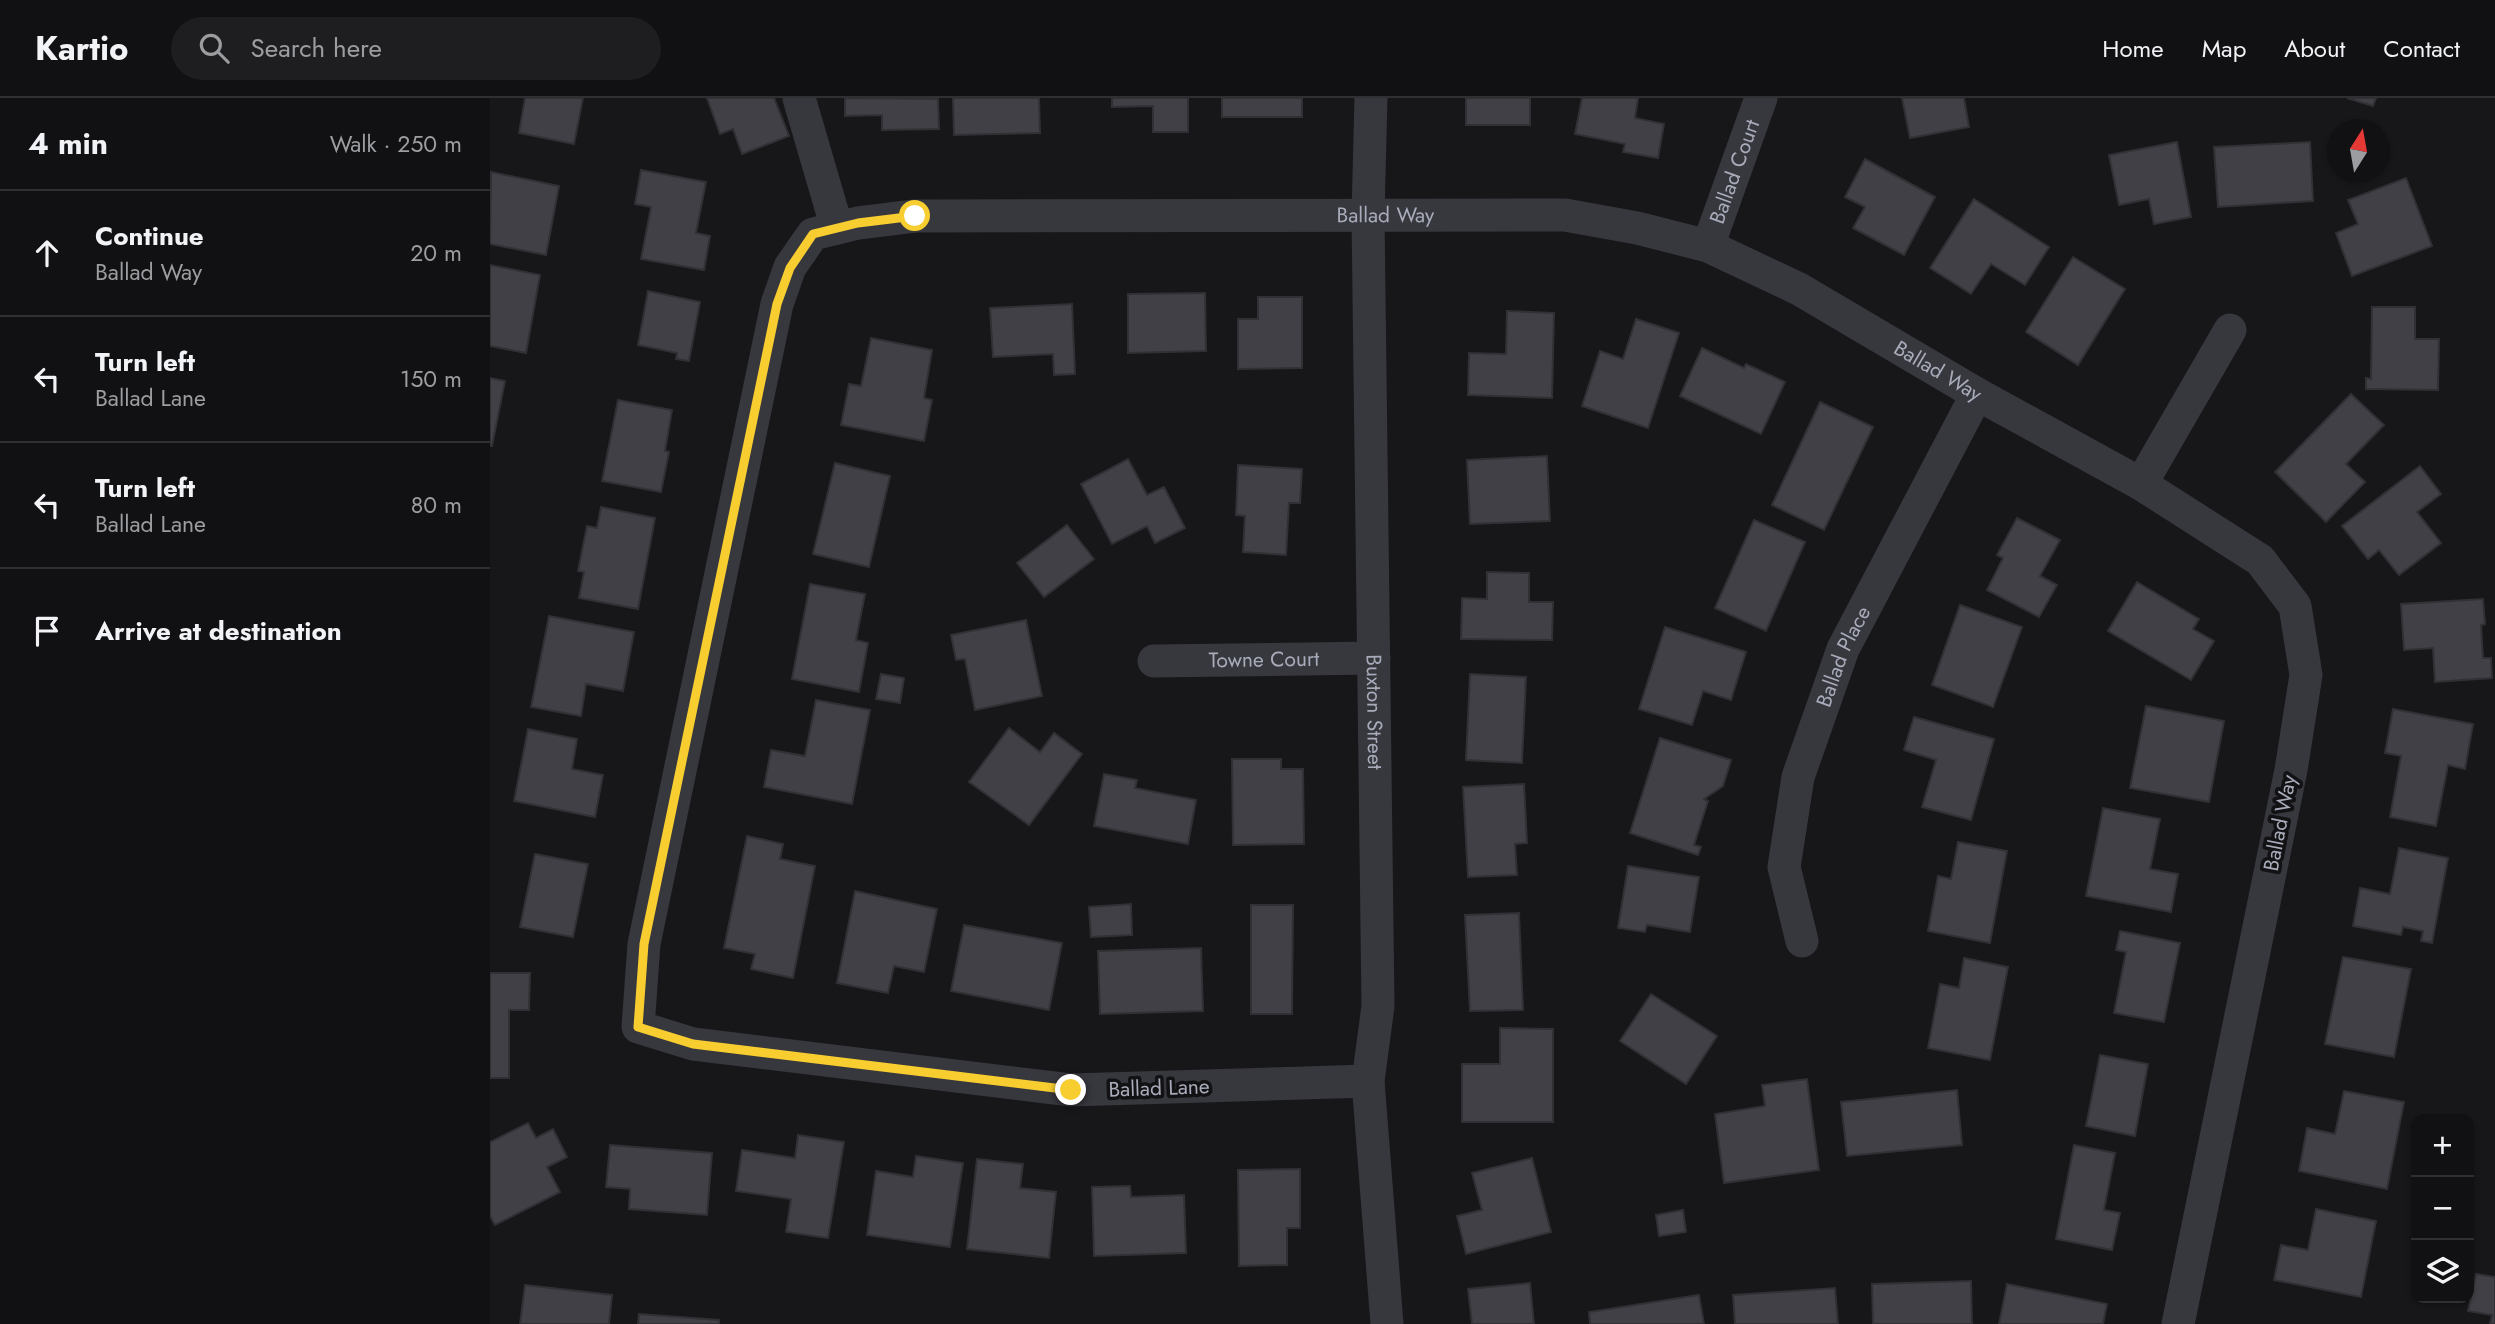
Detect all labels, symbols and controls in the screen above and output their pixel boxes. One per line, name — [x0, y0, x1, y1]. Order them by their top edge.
search box — [171, 17, 661, 80]
text: Kartio — [35, 25, 129, 72]
icon: search — [195, 29, 233, 67]
text: Search here — [251, 29, 382, 67]
text: Home — [2102, 31, 2164, 66]
text: Map — [2202, 31, 2246, 66]
text: About — [2284, 31, 2345, 66]
text: Contact — [2383, 31, 2460, 66]
street label: Ballad Court — [1702, 115, 1767, 228]
north arrow — [2327, 119, 2390, 182]
text: 4 min — [28, 122, 108, 165]
text: Walk · 250 m — [330, 127, 462, 161]
route start — [899, 200, 930, 231]
street label: Ballad Way — [1336, 200, 1435, 230]
text: Continue — [95, 217, 204, 255]
icon: ahead — [28, 234, 66, 272]
text: 20 m — [410, 236, 462, 270]
text: Ballad Way — [95, 255, 202, 289]
street label: Ballad Way — [1888, 333, 1988, 409]
text: Turn left — [95, 343, 195, 381]
icon: left — [28, 360, 66, 398]
text: 150 m — [400, 362, 462, 396]
text: Ballad Lane — [95, 381, 206, 415]
text: Turn left — [95, 469, 195, 507]
icon: left — [28, 486, 66, 524]
text: 80 m — [411, 488, 462, 522]
text: Ballad Lane — [95, 507, 206, 541]
street label: Ballad Place — [1809, 601, 1878, 711]
icon: arrive — [28, 612, 66, 650]
text: Arrive at destination — [95, 612, 342, 650]
street label: Towne Court — [1209, 644, 1319, 675]
street label: Buxton Street — [1359, 654, 1390, 770]
street label: Ballad Way — [2256, 771, 2304, 874]
street label: Ballad Lane — [1108, 1071, 1210, 1105]
route end — [1055, 1074, 1086, 1105]
map controls — [2411, 1114, 2474, 1303]
button: + — [2411, 1114, 2474, 1177]
button: − — [2411, 1177, 2474, 1240]
button: layers — [2411, 1240, 2474, 1303]

